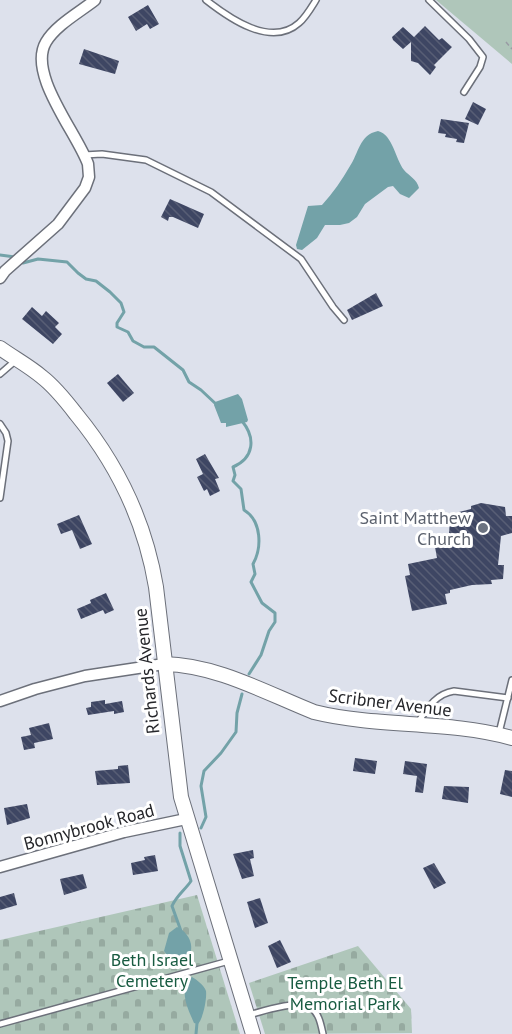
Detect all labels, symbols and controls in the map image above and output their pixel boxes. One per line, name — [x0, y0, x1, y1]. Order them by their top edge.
place label: Saint Matthew Church — [360, 506, 472, 550]
marker: Saint Matthew Church — [476, 521, 490, 535]
street label: Richards Avenue — [128, 607, 165, 735]
street label: Scribner Avenue — [327, 684, 453, 721]
street label: Bonnybrook Road — [21, 798, 157, 855]
park label: Beth Israel Cemetery — [111, 948, 194, 992]
park label: Temple Beth El Memorial Park — [287, 971, 404, 1015]

